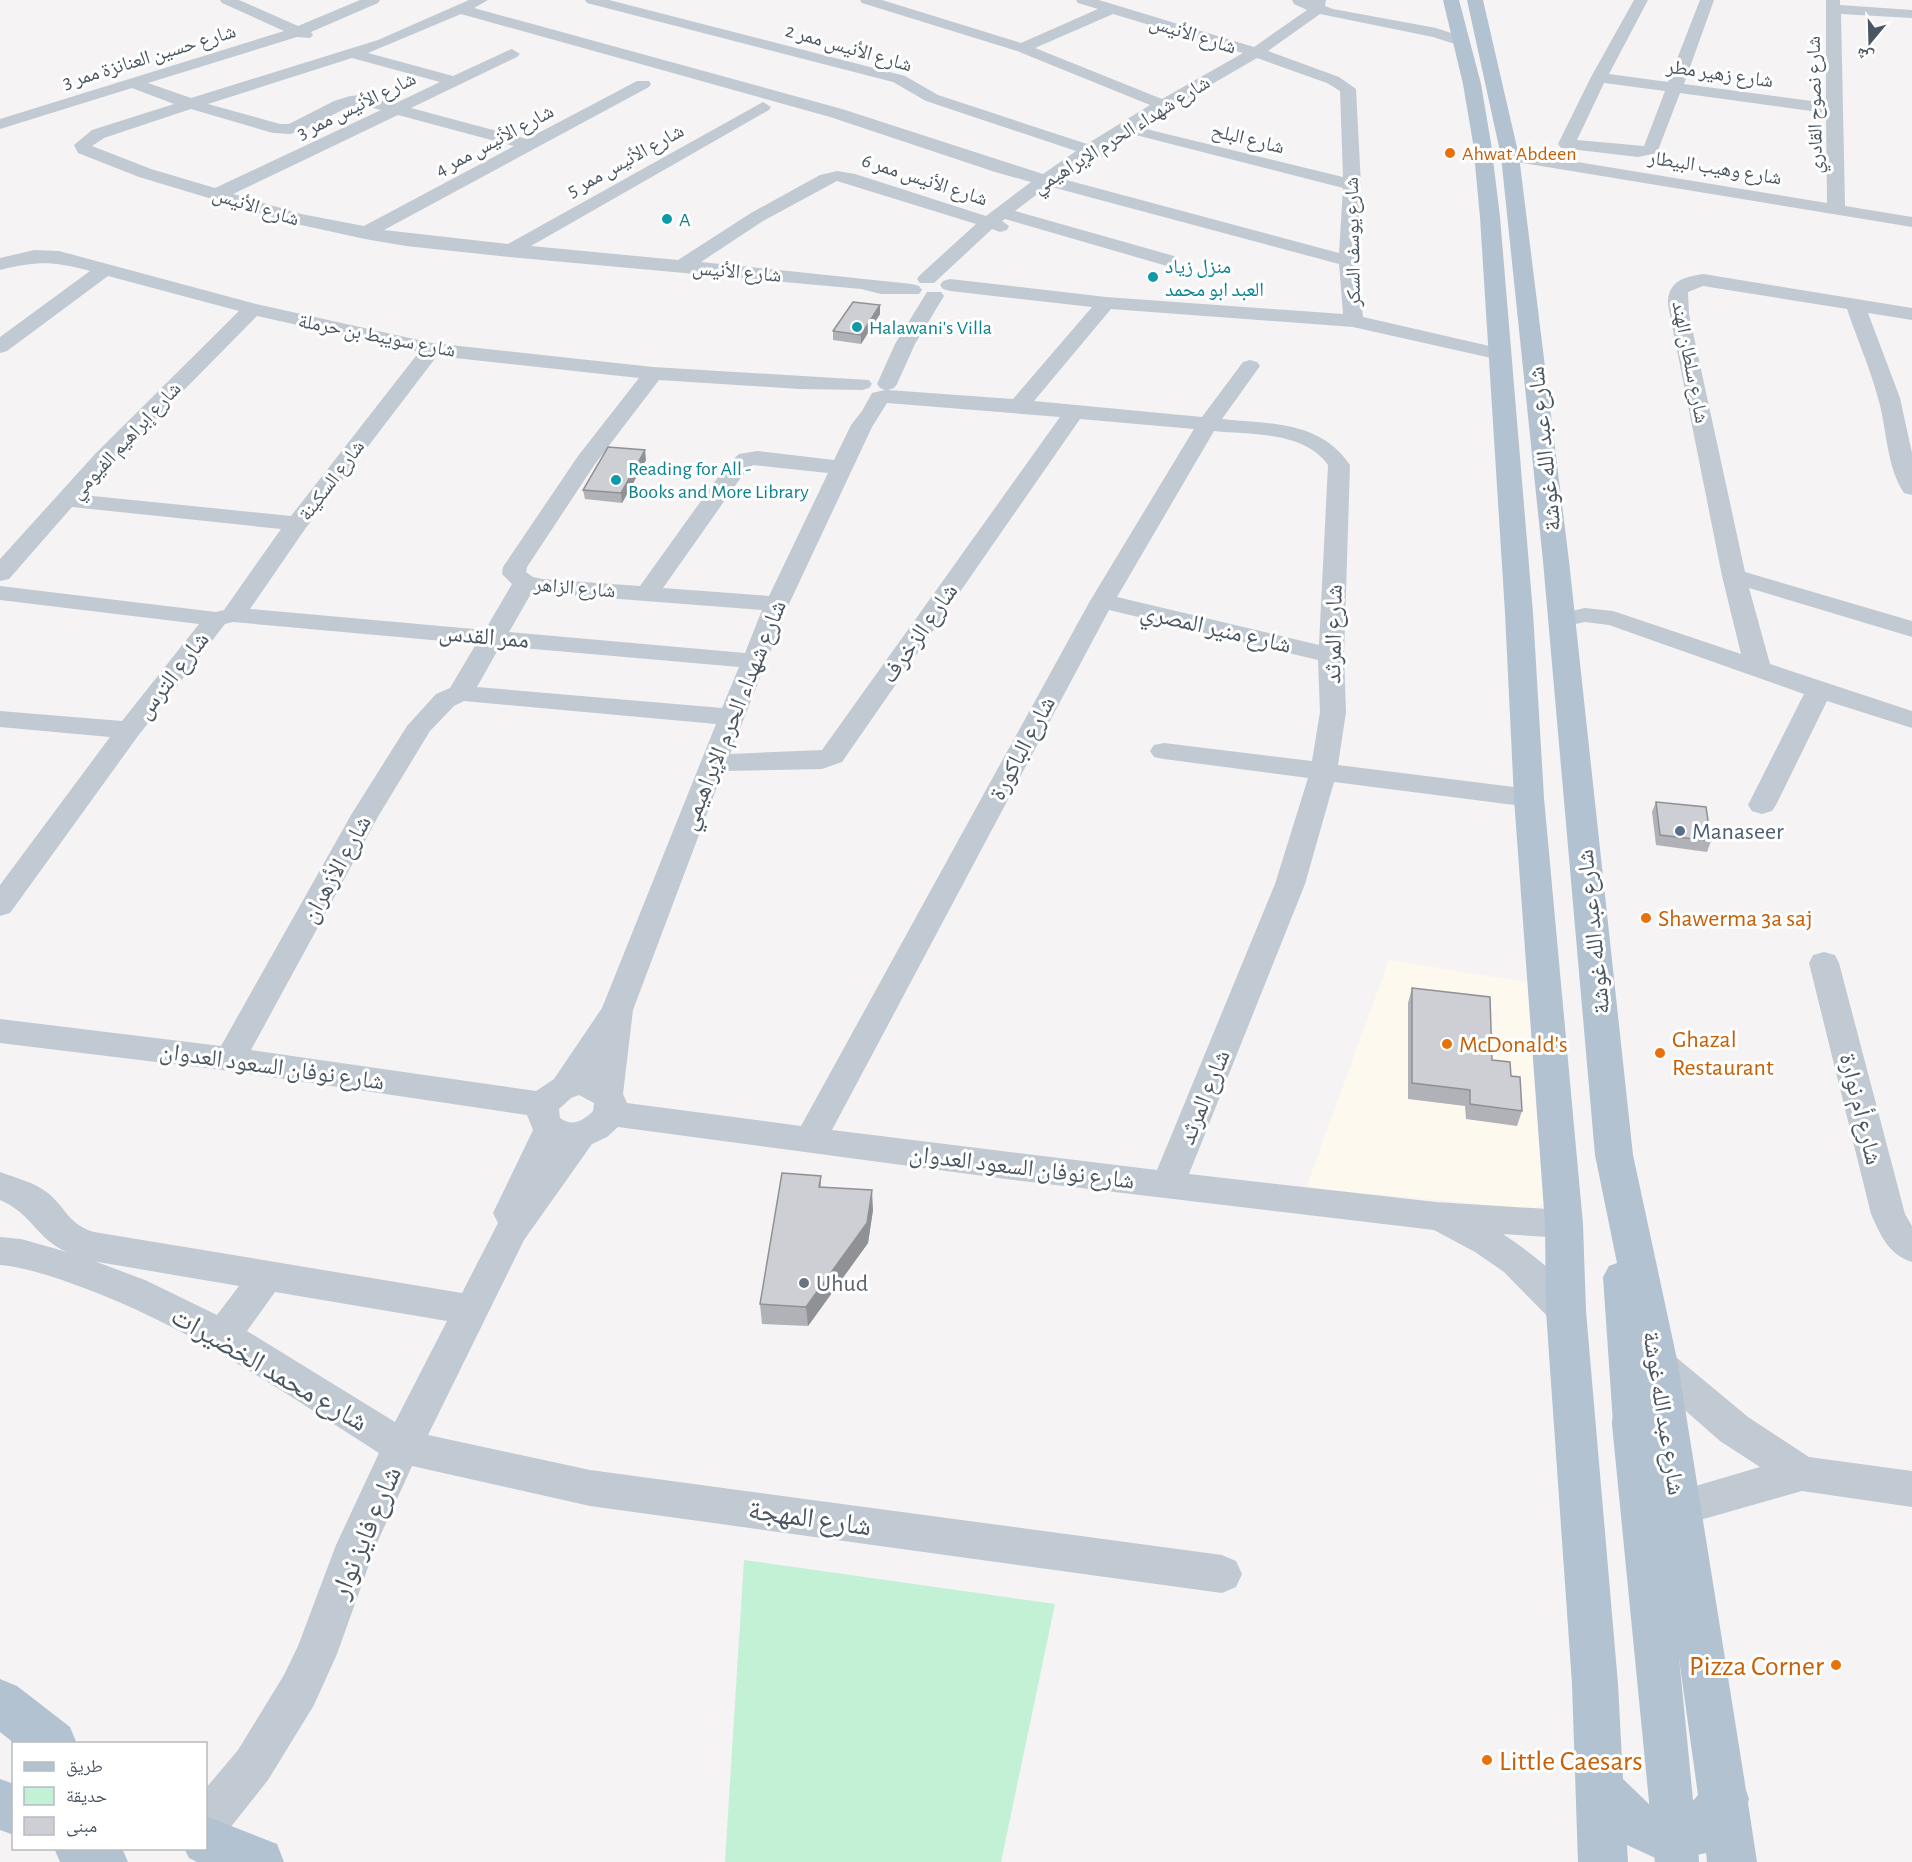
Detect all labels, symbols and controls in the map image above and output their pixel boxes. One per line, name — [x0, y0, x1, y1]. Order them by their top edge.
street label: شارع الأنيس — [1146, 12, 1239, 60]
north arrow — [1840, 12, 1900, 72]
street label: شارع الأنيس ممر 2 — [783, 20, 914, 78]
street label: شارع حسين العنانزة ممر 3 — [60, 21, 239, 95]
street label: شارع نصوح القادري — [1804, 36, 1831, 174]
text: ش — [1855, 44, 1876, 66]
street label: شارع زهير مطر — [1664, 56, 1775, 93]
street label: شارع الأنيس ممر 3 — [294, 68, 420, 145]
street label: شارع شهداء الحرم الإبراهيمي — [1029, 72, 1216, 202]
street label: شارع الأنيس ممر 4 — [432, 101, 558, 182]
street label: شارع الأنيس ممر 5 — [564, 120, 688, 203]
street label: شارع البلح — [1209, 120, 1286, 160]
place label: Ahwat Abdeen — [1462, 144, 1577, 164]
marker: Ahwat Abdeen — [1443, 146, 1457, 160]
street label: شارع وهيب البيطار — [1645, 147, 1783, 190]
street label: شارع الأنيس ممر 6 — [859, 150, 990, 212]
street label: شارع يوسف السكر — [1342, 177, 1366, 308]
street label: شارع الأنيس — [209, 184, 302, 232]
place label: A — [679, 210, 691, 230]
marker: A — [660, 212, 674, 226]
place label: منزل زياد العبد ابو محمد — [1165, 257, 1264, 301]
street label: شارع الأنيس — [691, 258, 782, 288]
marker: منزل زياد العبد ابو محمد — [1146, 270, 1160, 284]
street label: شارع سلطان الهند — [1666, 299, 1712, 425]
street label: شارع سويبط بن حرملة — [296, 311, 457, 363]
place label: Halawani's Villa — [869, 318, 992, 338]
marker: Halawani's Villa — [850, 320, 864, 334]
street label: شارع عبد الله غوشة — [1524, 365, 1568, 532]
street label: شارع إبراهيم الفيومي — [67, 378, 189, 506]
street label: شارع السكينة — [295, 437, 370, 526]
place label: Reading for All - Books and More Library — [628, 459, 809, 502]
marker: Reading for All - Books and More Library — [609, 473, 623, 487]
street label: شارع الزاهر — [532, 574, 616, 603]
street label: شارع الزخرف — [877, 579, 964, 689]
street label: شارع المرثد — [1321, 584, 1349, 684]
street label: شارع شهداء الحرم الإبراهيمي — [677, 597, 797, 836]
street label: شارع منير المصري — [1137, 600, 1293, 664]
street label: ممر القدس — [438, 621, 530, 654]
street label: شارع الترس — [132, 628, 216, 725]
street label: شارع الباكورة — [986, 693, 1062, 805]
street label: شارع الأزهران — [298, 812, 378, 928]
place label: Manaseer — [1692, 820, 1784, 844]
marker: Manaseer — [1673, 824, 1687, 838]
street label: شارع عبد الله غوشة — [1573, 848, 1617, 1015]
place label: Shawerma 3a saj — [1658, 907, 1813, 931]
marker: Shawerma 3a saj — [1639, 911, 1653, 925]
place label: Ghazal Restaurant — [1672, 1028, 1774, 1080]
place label: McDonald's — [1459, 1033, 1568, 1057]
marker: McDonald's — [1440, 1037, 1454, 1051]
street label: شارع نوفان السعود العدوان — [158, 1039, 386, 1097]
marker: Ghazal Restaurant — [1653, 1046, 1667, 1060]
street label: شارع المرثد — [1175, 1047, 1237, 1149]
street label: شارع أم نوارة — [1832, 1051, 1888, 1168]
street label: شارع نوفان السعود العدوان — [908, 1142, 1136, 1196]
place label: Uhud — [816, 1272, 868, 1296]
marker: Uhud — [797, 1276, 811, 1290]
street label: شارع محمد الخضيرات — [165, 1302, 372, 1439]
street label: شارع عبد الله غوشة — [1636, 1330, 1688, 1497]
street label: شارع فايز نوار — [326, 1463, 409, 1605]
street label: شارع المهجة — [746, 1496, 873, 1543]
place label: Pizza Corner — [1689, 1653, 1824, 1681]
marker: Pizza Corner — [1829, 1658, 1843, 1672]
legend — [12, 1742, 207, 1850]
place label: Little Caesars — [1499, 1748, 1643, 1776]
marker: Little Caesars — [1480, 1753, 1494, 1767]
text: طريق — [66, 1758, 103, 1777]
text: حديقة — [66, 1788, 107, 1806]
text: مبنى — [66, 1818, 97, 1837]

